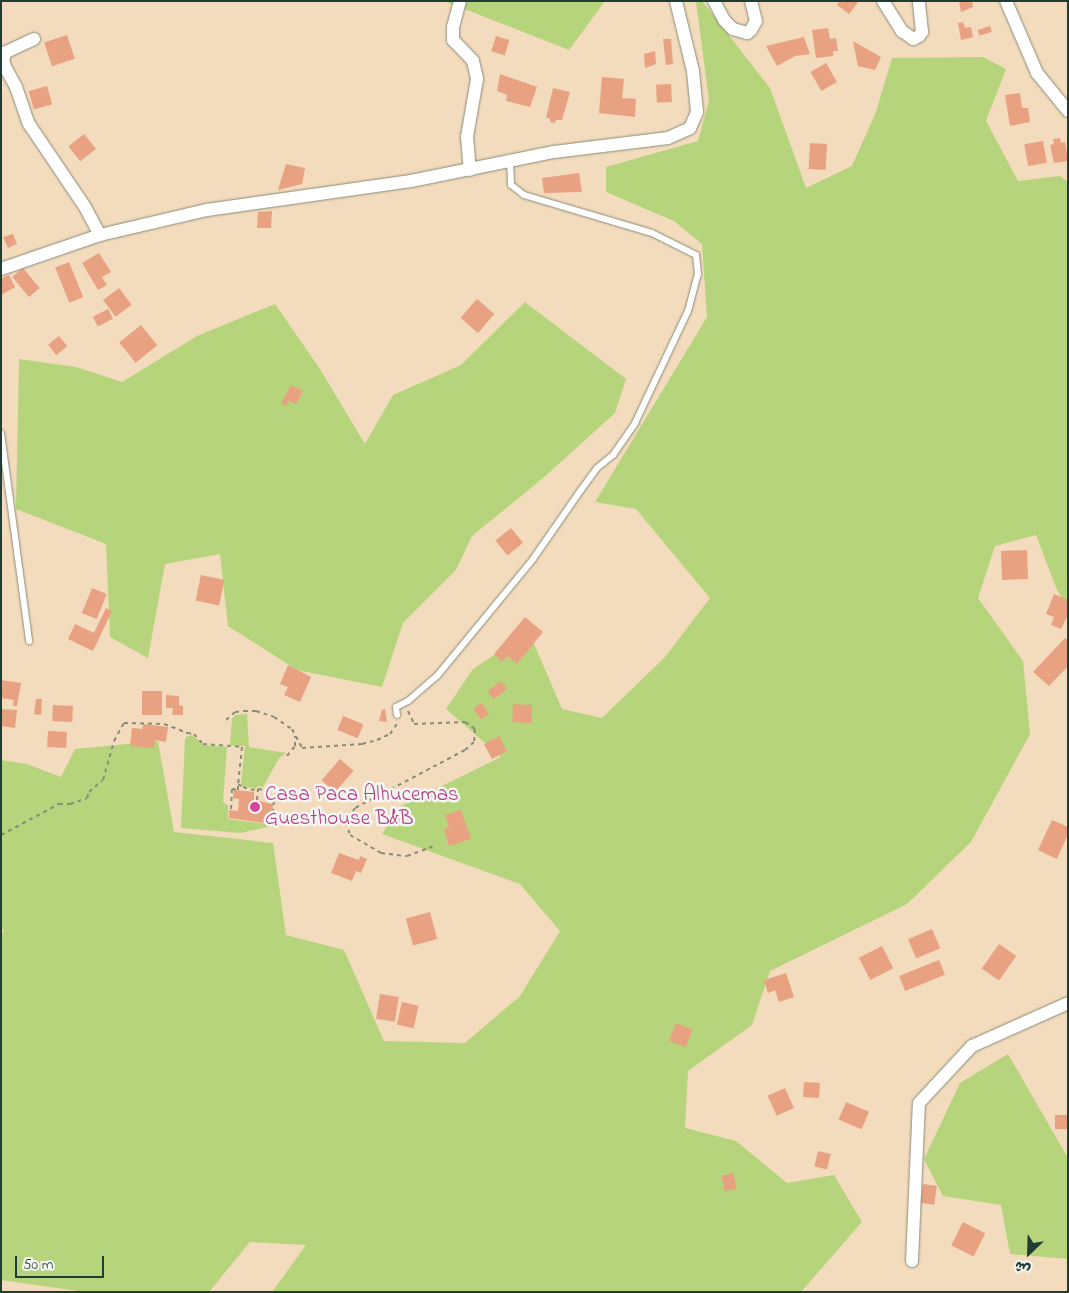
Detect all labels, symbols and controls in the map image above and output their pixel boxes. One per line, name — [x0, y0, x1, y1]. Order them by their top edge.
place label: Casa Paca Alhucemas Guesthouse B&B — [265, 782, 459, 832]
marker: Casa Paca Alhucemas Guesthouse B&B — [249, 801, 261, 813]
north arrow — [1004, 1228, 1054, 1278]
scale bar — [18, 1246, 106, 1278]
text: 50 m — [23, 1254, 53, 1276]
text: ش — [1011, 1254, 1034, 1280]

